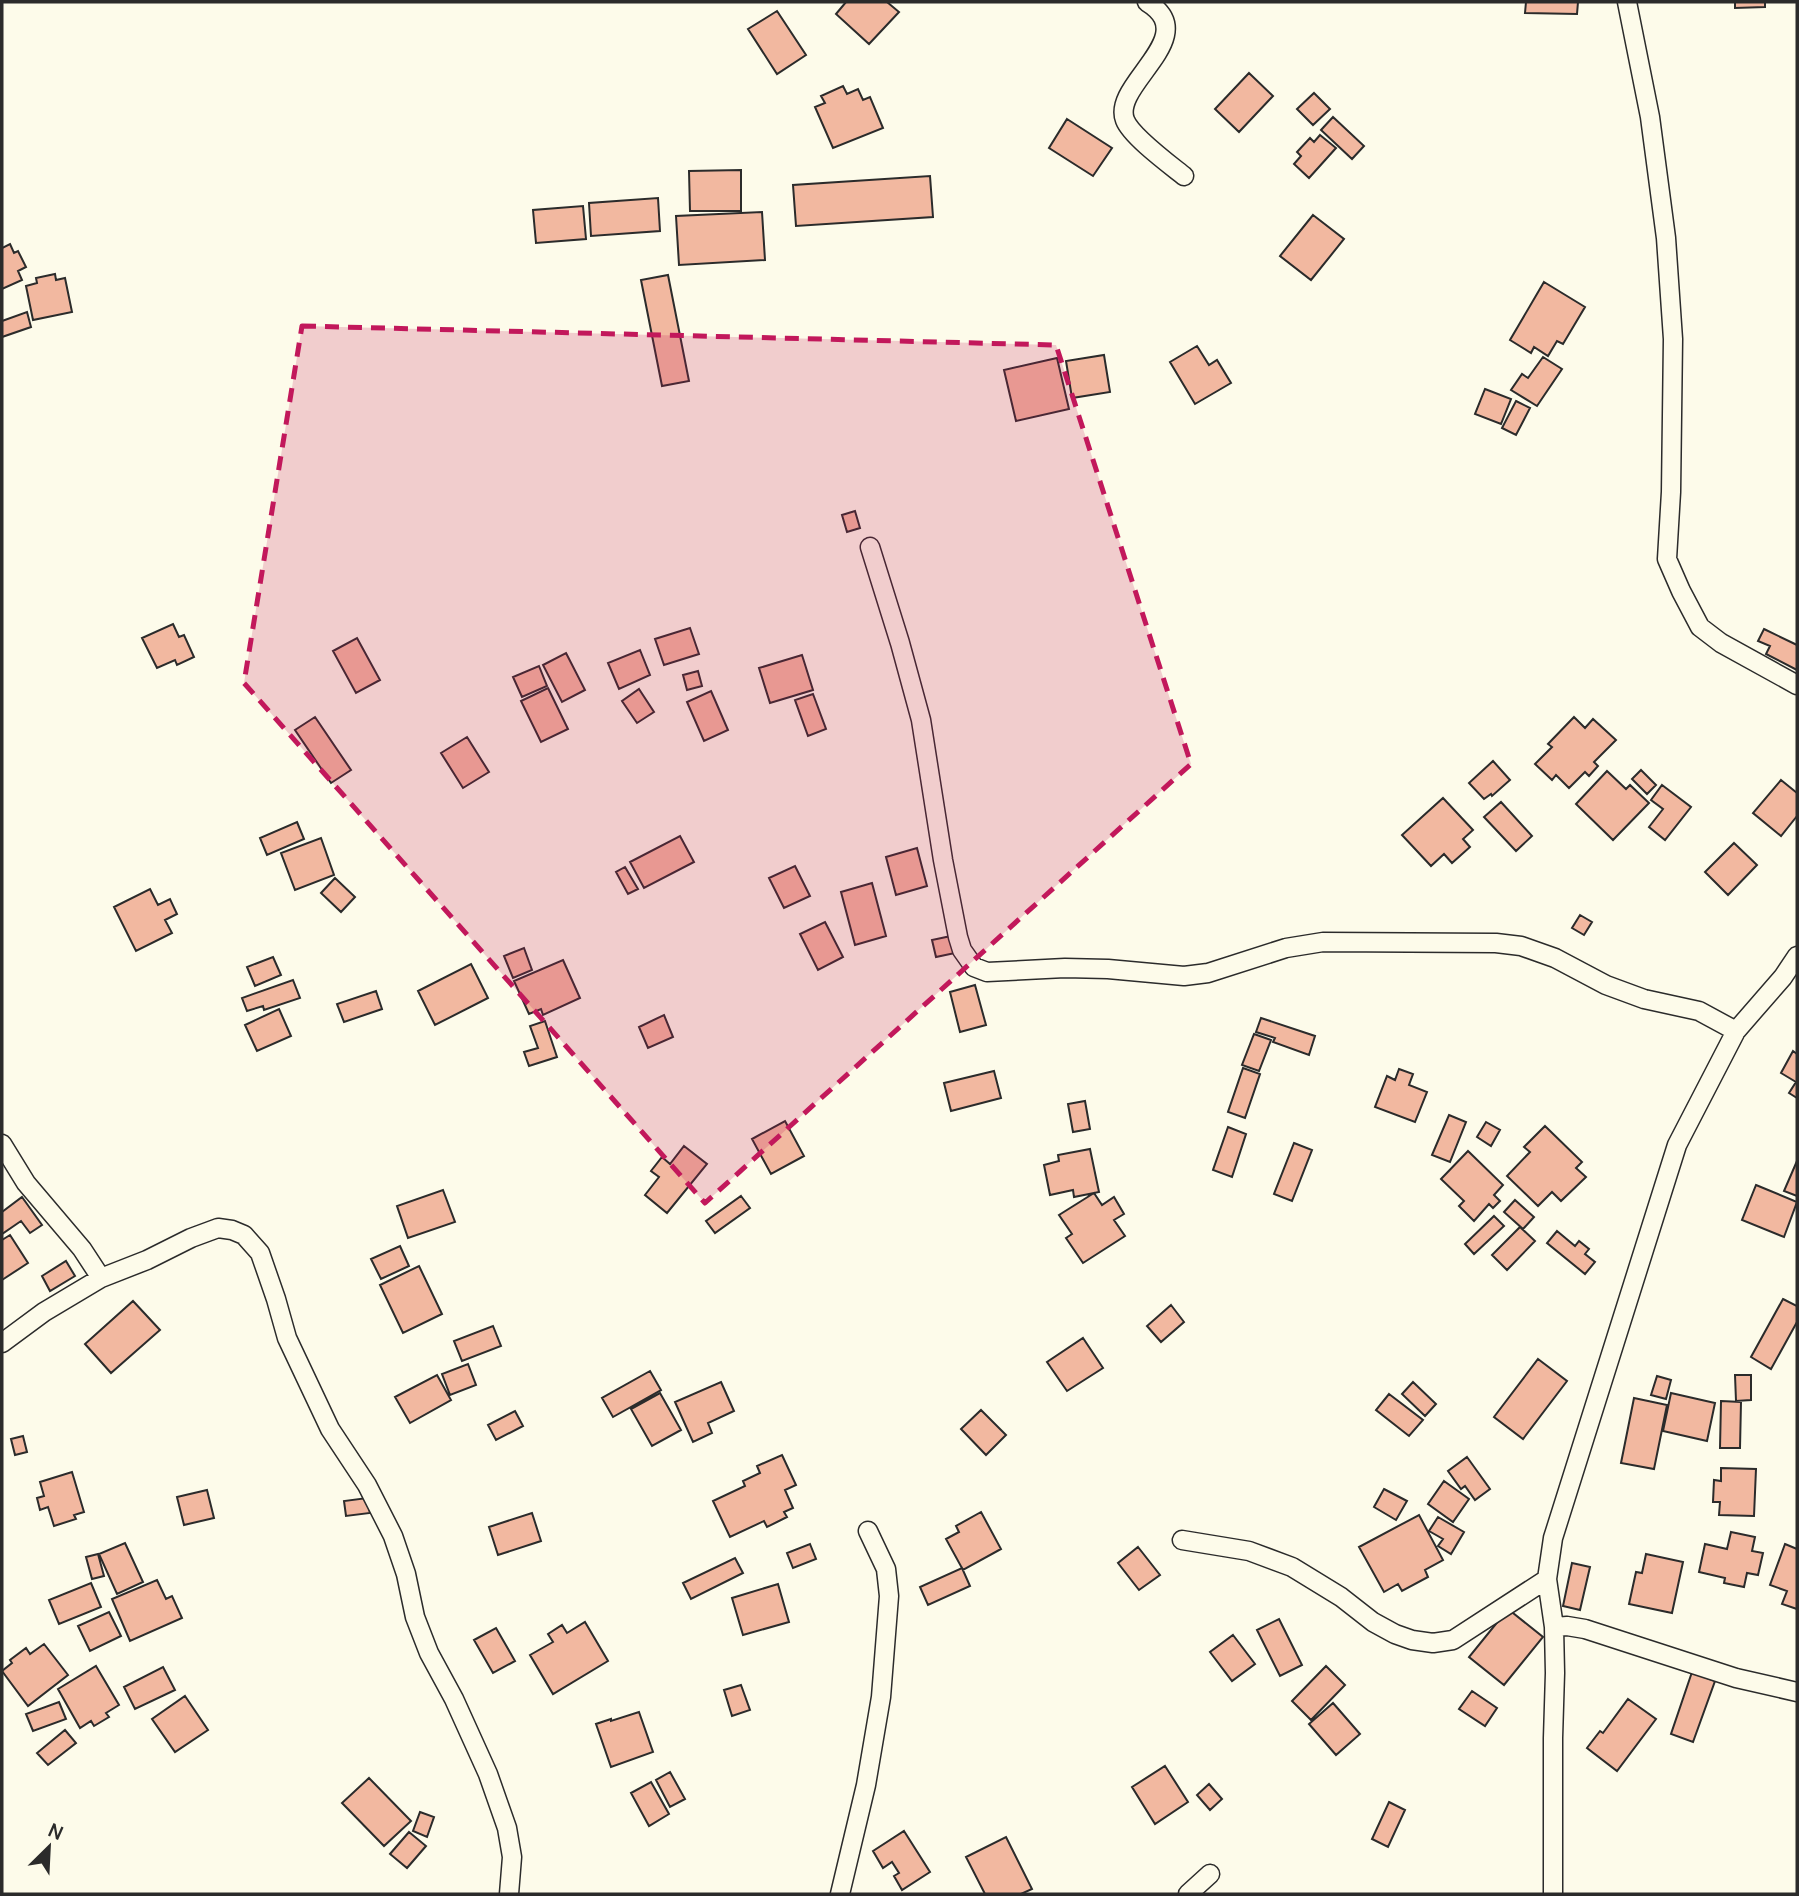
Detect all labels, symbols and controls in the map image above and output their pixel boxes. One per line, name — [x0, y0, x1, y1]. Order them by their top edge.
north arrow — [14, 1812, 84, 1882]
text: N — [44, 1817, 67, 1846]

